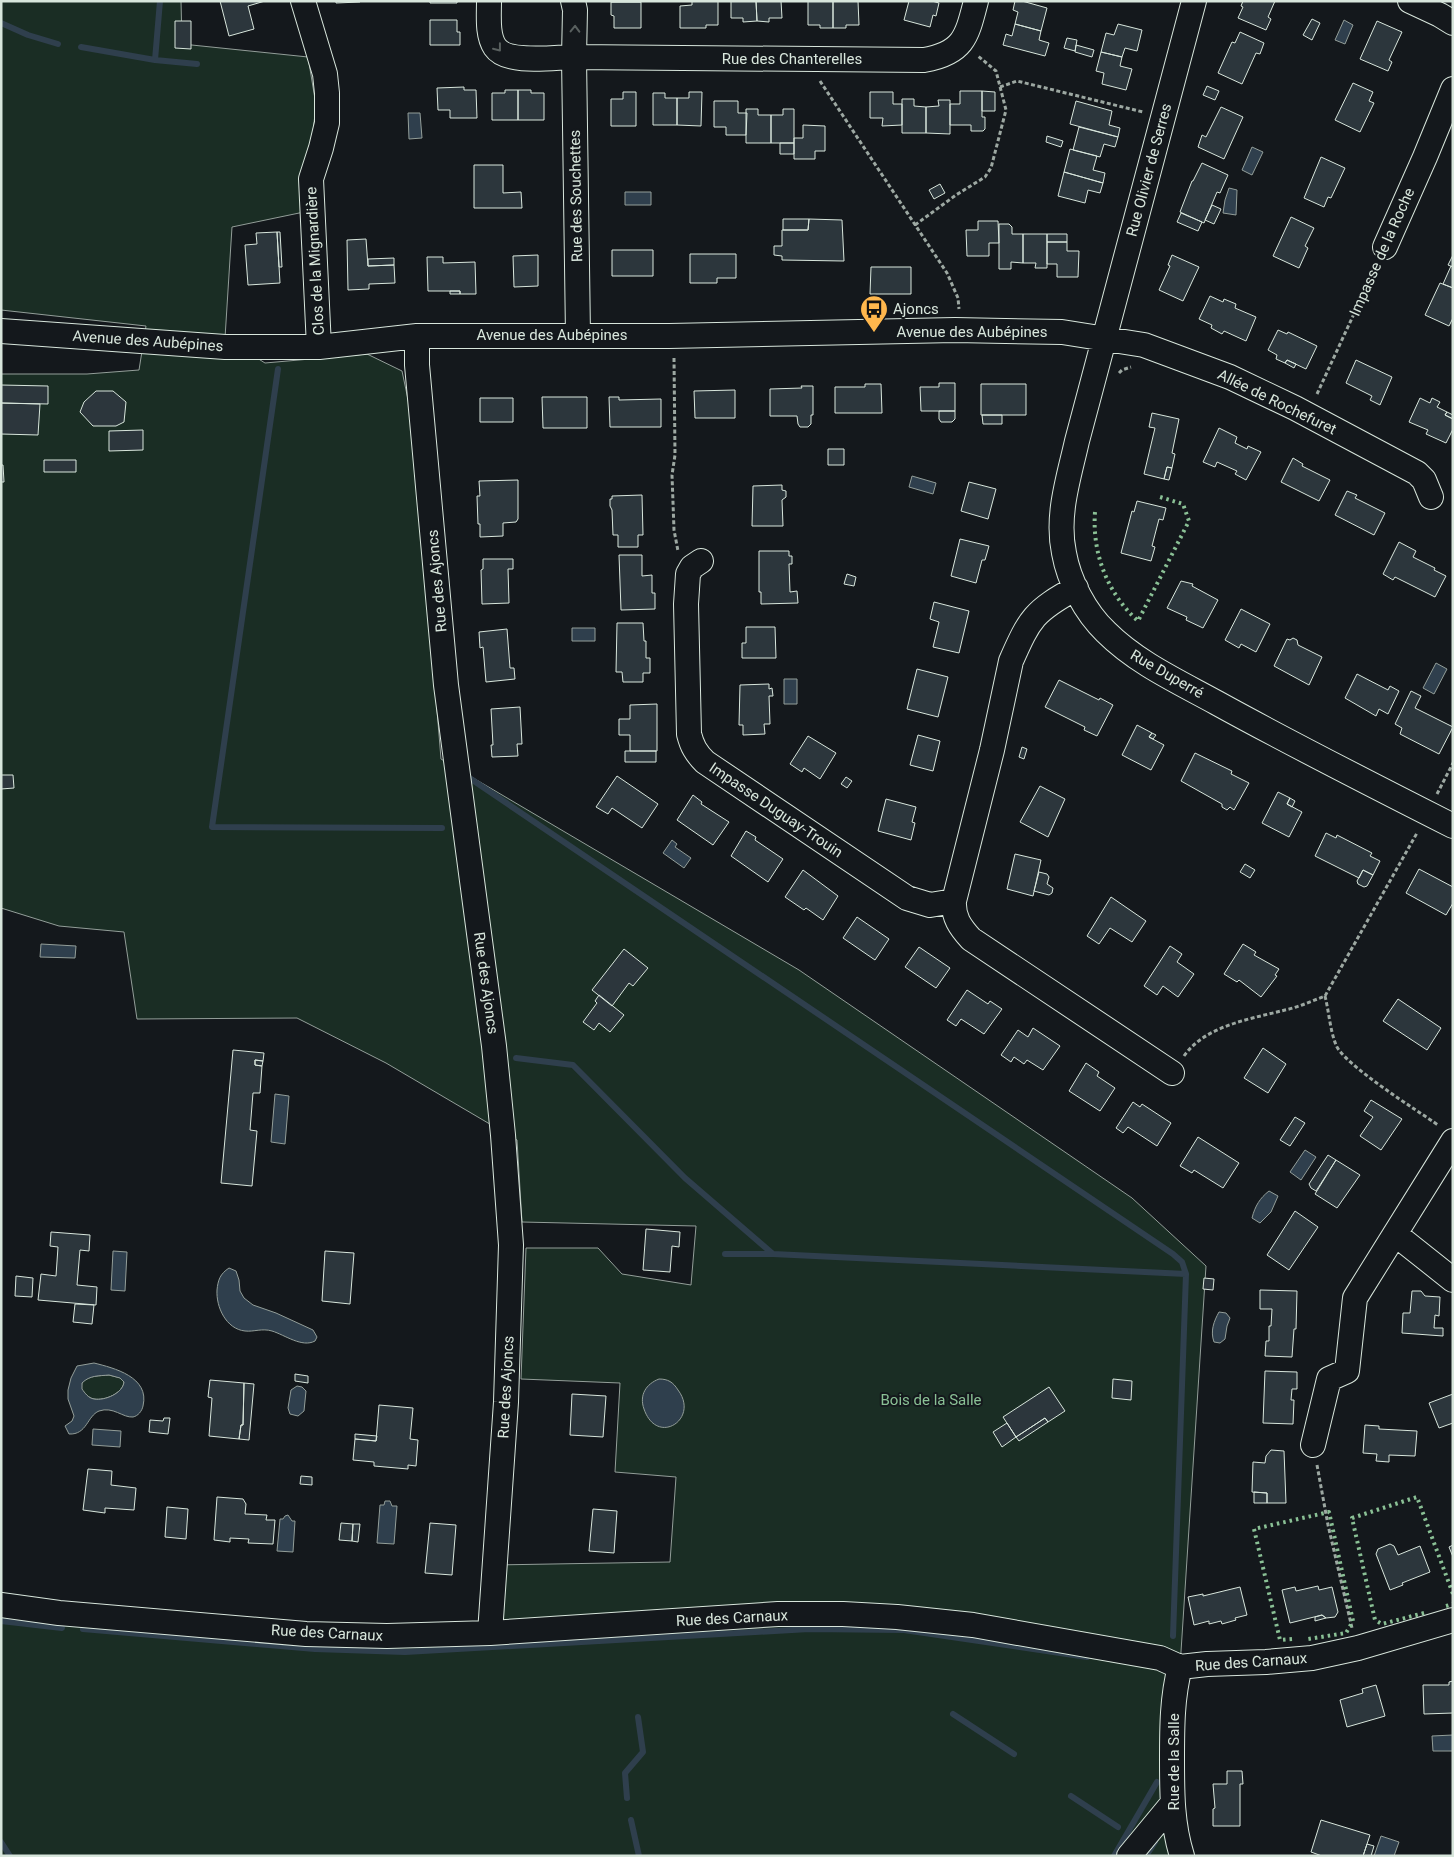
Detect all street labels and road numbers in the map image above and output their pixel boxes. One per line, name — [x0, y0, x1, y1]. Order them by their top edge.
street label: Rue des Chanterelles — [722, 50, 862, 68]
street label: Rue Olivier de Serres — [1123, 101, 1175, 239]
street label: Rue des Souchettes — [566, 130, 586, 262]
street label: Impasse de la Roche — [1346, 185, 1418, 319]
street label: Clos de la Mignardière — [302, 186, 328, 336]
street label: Avenue des Aubépines — [896, 323, 1048, 341]
street label: Avenue des Aubépines — [476, 326, 628, 344]
street label: Avenue des Aubépines — [72, 327, 224, 355]
street label: Allée de Rochefuret — [1215, 365, 1339, 439]
street label: Rue des Ajoncs — [424, 529, 450, 633]
street label: Rue Duperré — [1127, 646, 1207, 702]
street label: Impasse Duguay-Trouin — [706, 759, 846, 861]
street label: Rue des Ajoncs — [470, 931, 502, 1035]
street label: Rue des Ajoncs — [494, 1335, 518, 1439]
street label: Rue des Carnaux — [675, 1606, 789, 1630]
street label: Rue des Carnaux — [270, 1621, 384, 1645]
street label: Rue des Carnaux — [1194, 1649, 1308, 1675]
street label: Rue de la Salle — [1165, 1713, 1183, 1811]

